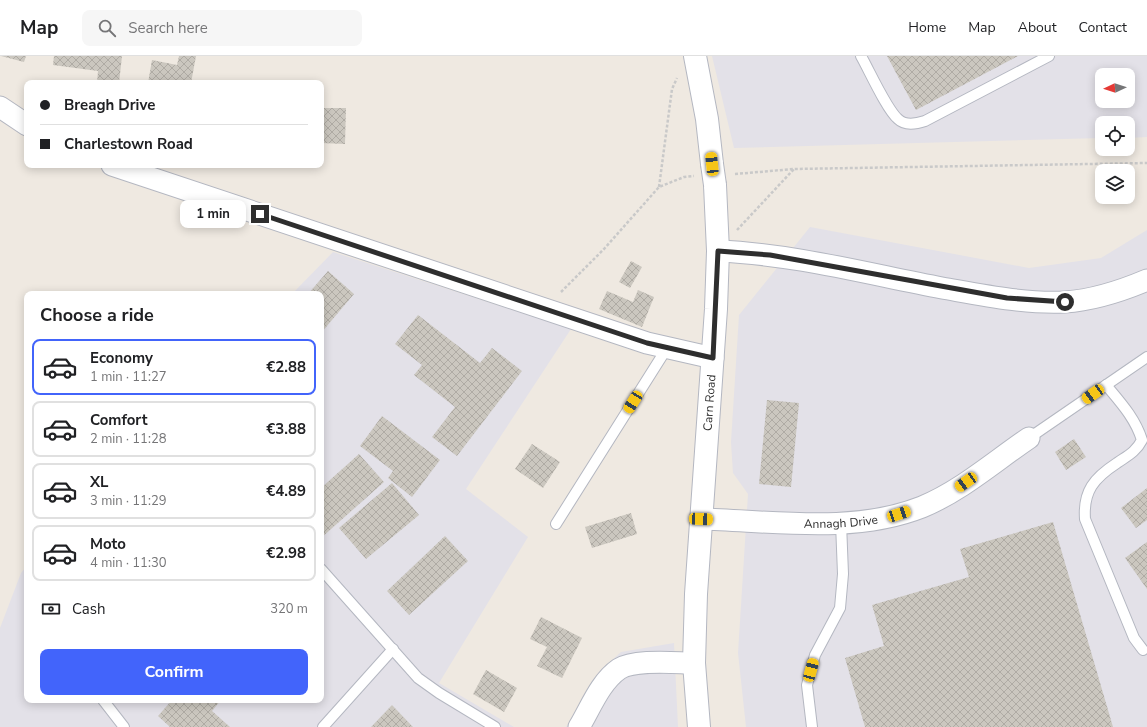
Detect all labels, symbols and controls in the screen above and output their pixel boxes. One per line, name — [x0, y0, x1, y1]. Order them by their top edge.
search box — [82, 10, 362, 46]
text: Map — [20, 15, 58, 41]
icon: search — [96, 17, 118, 39]
text: Search here — [128, 18, 208, 38]
text: Home — [908, 18, 946, 37]
text: Map — [968, 18, 996, 37]
text: About — [1018, 18, 1057, 37]
text: Contact — [1079, 18, 1127, 37]
north arrow — [1095, 68, 1135, 108]
map controls — [1095, 68, 1135, 204]
text: Breagh Drive — [64, 95, 155, 115]
button: locate — [1095, 116, 1135, 156]
text: Charlestown Road — [64, 134, 193, 154]
car — [705, 151, 719, 177]
button: layers — [1095, 164, 1135, 204]
callout: 1 min — [180, 200, 246, 228]
text: 1 min — [196, 205, 230, 223]
route end — [251, 205, 269, 223]
route start — [1056, 293, 1074, 311]
text: Choose a ride — [40, 303, 154, 327]
text: Economy — [90, 348, 153, 368]
icon: car — [42, 349, 78, 385]
text: €2.88 — [266, 357, 306, 377]
text: 1 min · 11:27 — [90, 368, 166, 386]
street label: Carn Road — [699, 374, 719, 431]
car — [1080, 382, 1106, 406]
car — [622, 389, 644, 415]
text: Comfort — [90, 410, 147, 430]
icon: car — [42, 411, 78, 447]
text: €3.88 — [266, 419, 306, 439]
text: 2 min · 11:28 — [90, 430, 166, 448]
car — [953, 470, 979, 494]
text: XL — [90, 472, 109, 492]
icon: car — [42, 473, 78, 509]
text: €4.89 — [266, 481, 306, 501]
text: 3 min · 11:29 — [90, 492, 166, 510]
car — [886, 505, 912, 523]
street label: Annagh Drive — [804, 511, 879, 532]
car — [689, 513, 713, 525]
text: Moto — [90, 534, 126, 554]
icon: car — [42, 535, 78, 571]
text: €2.98 — [266, 543, 306, 563]
text: 4 min · 11:30 — [90, 554, 166, 572]
icon: cash — [40, 598, 62, 620]
text: Cash — [72, 599, 106, 619]
text: 320 m — [270, 600, 308, 618]
button: Confirm — [40, 649, 308, 695]
car — [802, 657, 820, 683]

